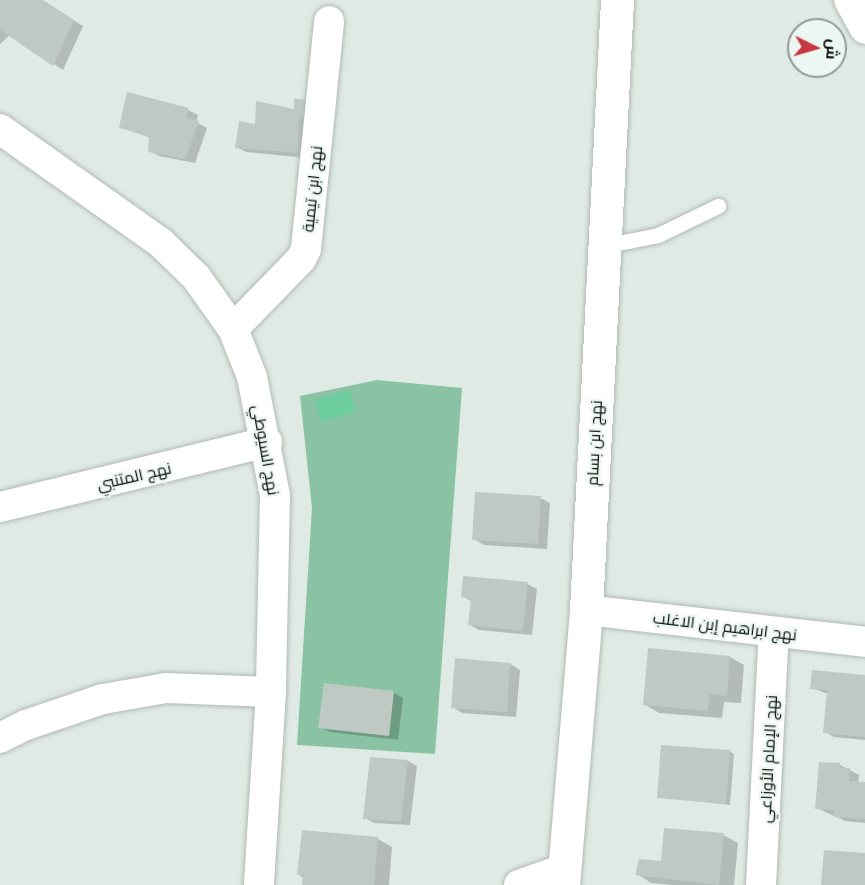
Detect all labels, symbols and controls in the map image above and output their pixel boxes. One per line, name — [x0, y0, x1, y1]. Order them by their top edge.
north arrow — [787, 18, 847, 78]
text: ش — [821, 38, 845, 61]
street label: نهج ابن تيمية — [298, 145, 326, 233]
street label: نهج ابن بسام — [582, 400, 606, 486]
street label: نهج السيوطي — [249, 403, 283, 497]
street label: نهج المتنبي — [95, 458, 173, 494]
street label: نهج ابراهيم إبن الاغلب — [652, 608, 798, 644]
street label: نهج الإمام الأوزاعي — [755, 694, 781, 824]

